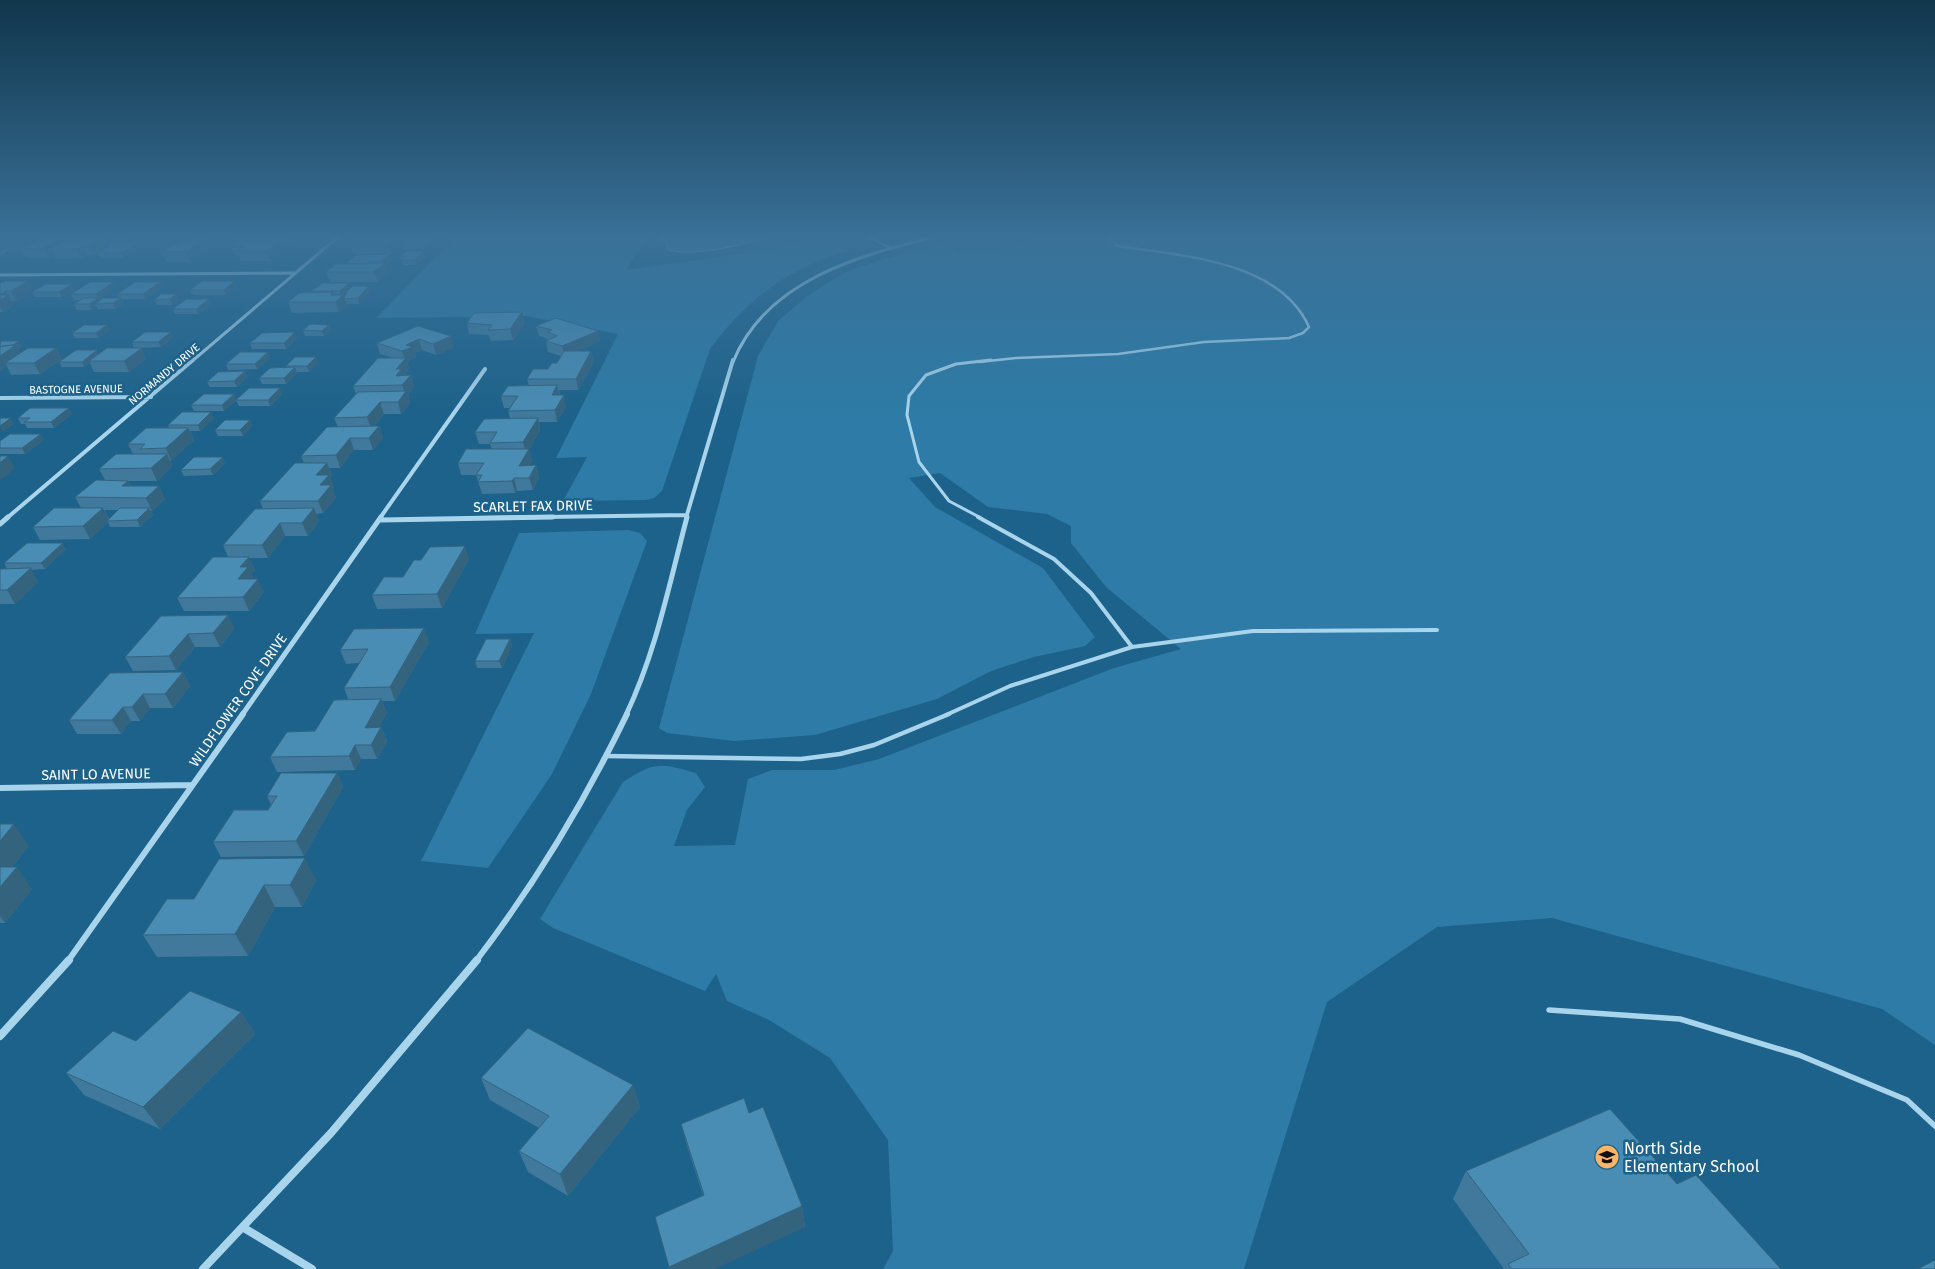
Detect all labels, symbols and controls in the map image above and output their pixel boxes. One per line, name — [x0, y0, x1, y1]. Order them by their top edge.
street label: NORMANDY DRIVE — [126, 341, 203, 408]
street label: BASTOGNE AVENUE — [29, 382, 123, 397]
street label: SCARLET FAX DRIVE — [473, 497, 593, 516]
street label: WILDFLOWER COVE DRIVE — [186, 630, 291, 770]
street label: SAINT LO AVENUE — [41, 765, 151, 784]
place label: North Side Elementary School — [1624, 1139, 1760, 1176]
school or university icon: North Side Elementary School — [1594, 1144, 1620, 1170]

